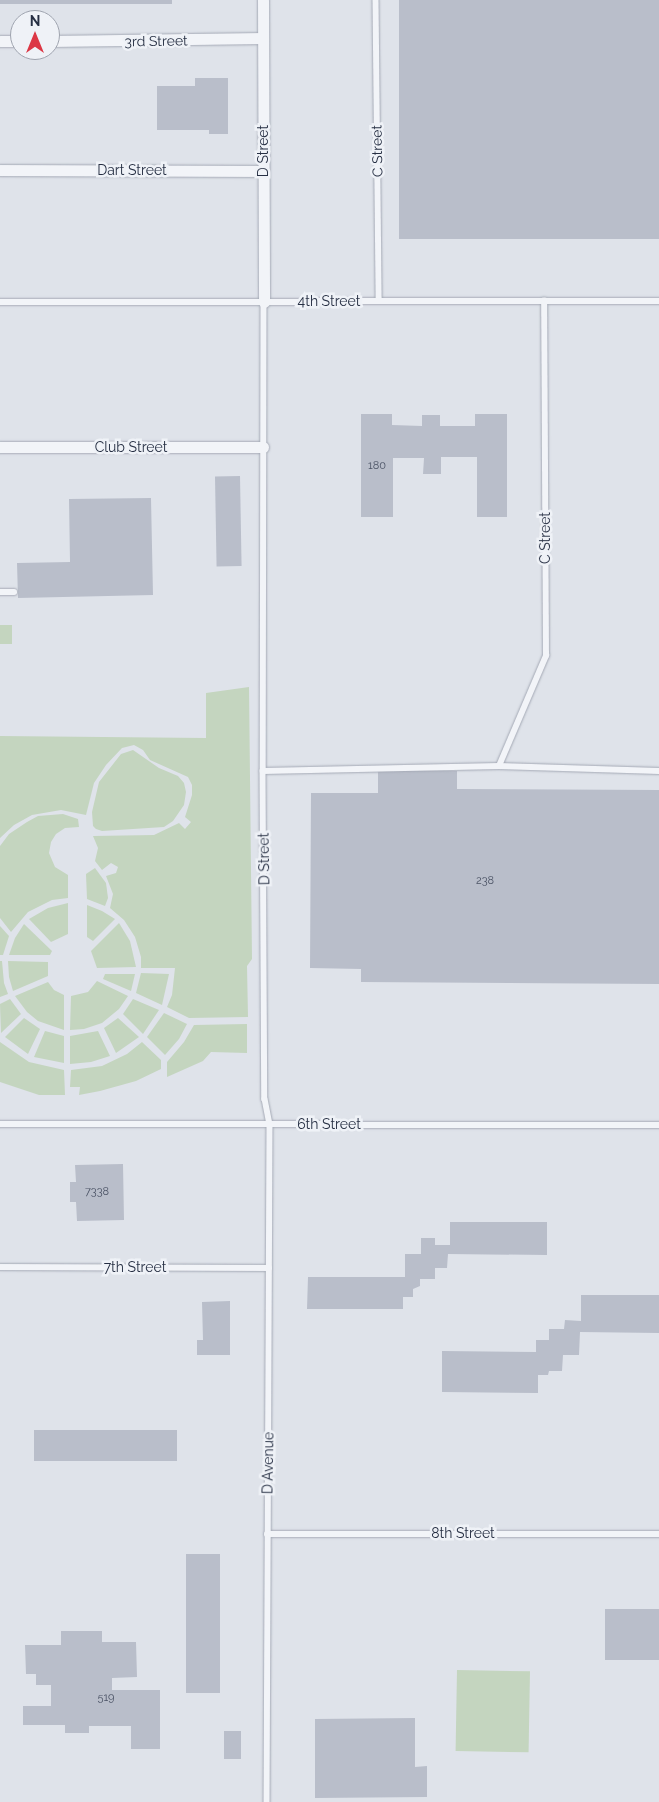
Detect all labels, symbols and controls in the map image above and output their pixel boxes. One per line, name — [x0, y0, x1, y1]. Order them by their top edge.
north arrow — [10, 10, 60, 60]
text: N — [30, 13, 40, 29]
street label: 3rd Street — [124, 32, 188, 50]
street label: D Street — [255, 125, 271, 177]
street label: C Street — [368, 125, 386, 177]
street label: Dart Street — [97, 162, 167, 178]
street label: 4th Street — [298, 293, 360, 309]
street label: Club Street — [95, 439, 167, 455]
house number: 180 — [368, 459, 386, 473]
street label: C Street — [537, 512, 553, 564]
street label: D Street — [255, 833, 273, 885]
house number: 238 — [476, 874, 494, 888]
street label: 6th Street — [297, 1116, 361, 1132]
house number: 7338 — [85, 1185, 109, 1199]
street label: 7th Street — [104, 1259, 166, 1275]
street label: D Avenue — [259, 1432, 277, 1494]
street label: 8th Street — [431, 1525, 495, 1541]
house number: 519 — [97, 1691, 115, 1705]

